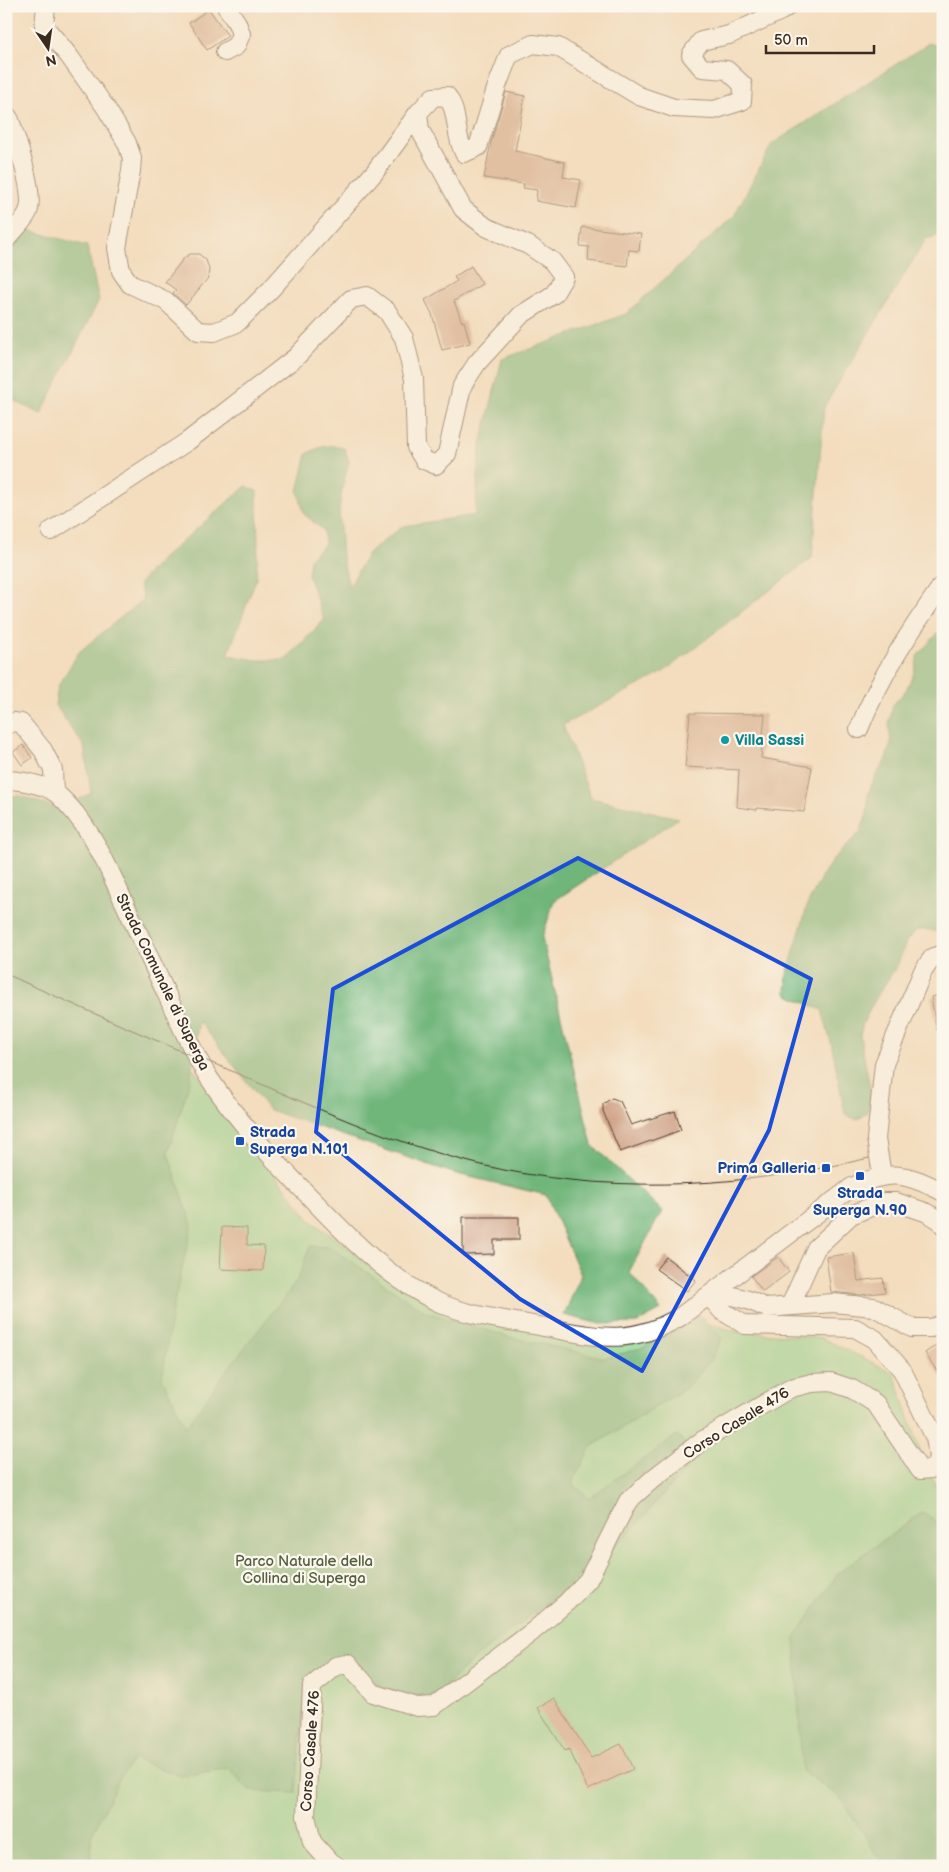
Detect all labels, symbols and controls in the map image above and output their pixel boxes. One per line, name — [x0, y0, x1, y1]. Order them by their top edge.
north arrow — [22, 22, 72, 72]
scale bar — [766, 22, 874, 54]
text: 50 m — [774, 31, 808, 50]
text: N — [44, 51, 58, 70]
place label: Villa Sassi — [735, 731, 804, 750]
marker: Villa Sassi — [719, 734, 731, 746]
street label: Strada Comunale di Superga — [111, 891, 214, 1074]
place label: Strada Superga N.101 — [250, 1123, 348, 1159]
marker: Strada Superga N.101 — [234, 1135, 246, 1147]
place label: Prima Galleria — [717, 1159, 816, 1178]
marker: Prima Galleria — [820, 1162, 832, 1174]
marker: Strada Superga N.90 — [854, 1170, 866, 1182]
place label: Strada Superga N.90 — [813, 1184, 907, 1220]
street label: Corso Casale 476 — [680, 1383, 793, 1464]
park label: Parco Naturale della Collina di Superga — [235, 1552, 373, 1588]
street label: Corso Casale 476 — [297, 1690, 324, 1812]

